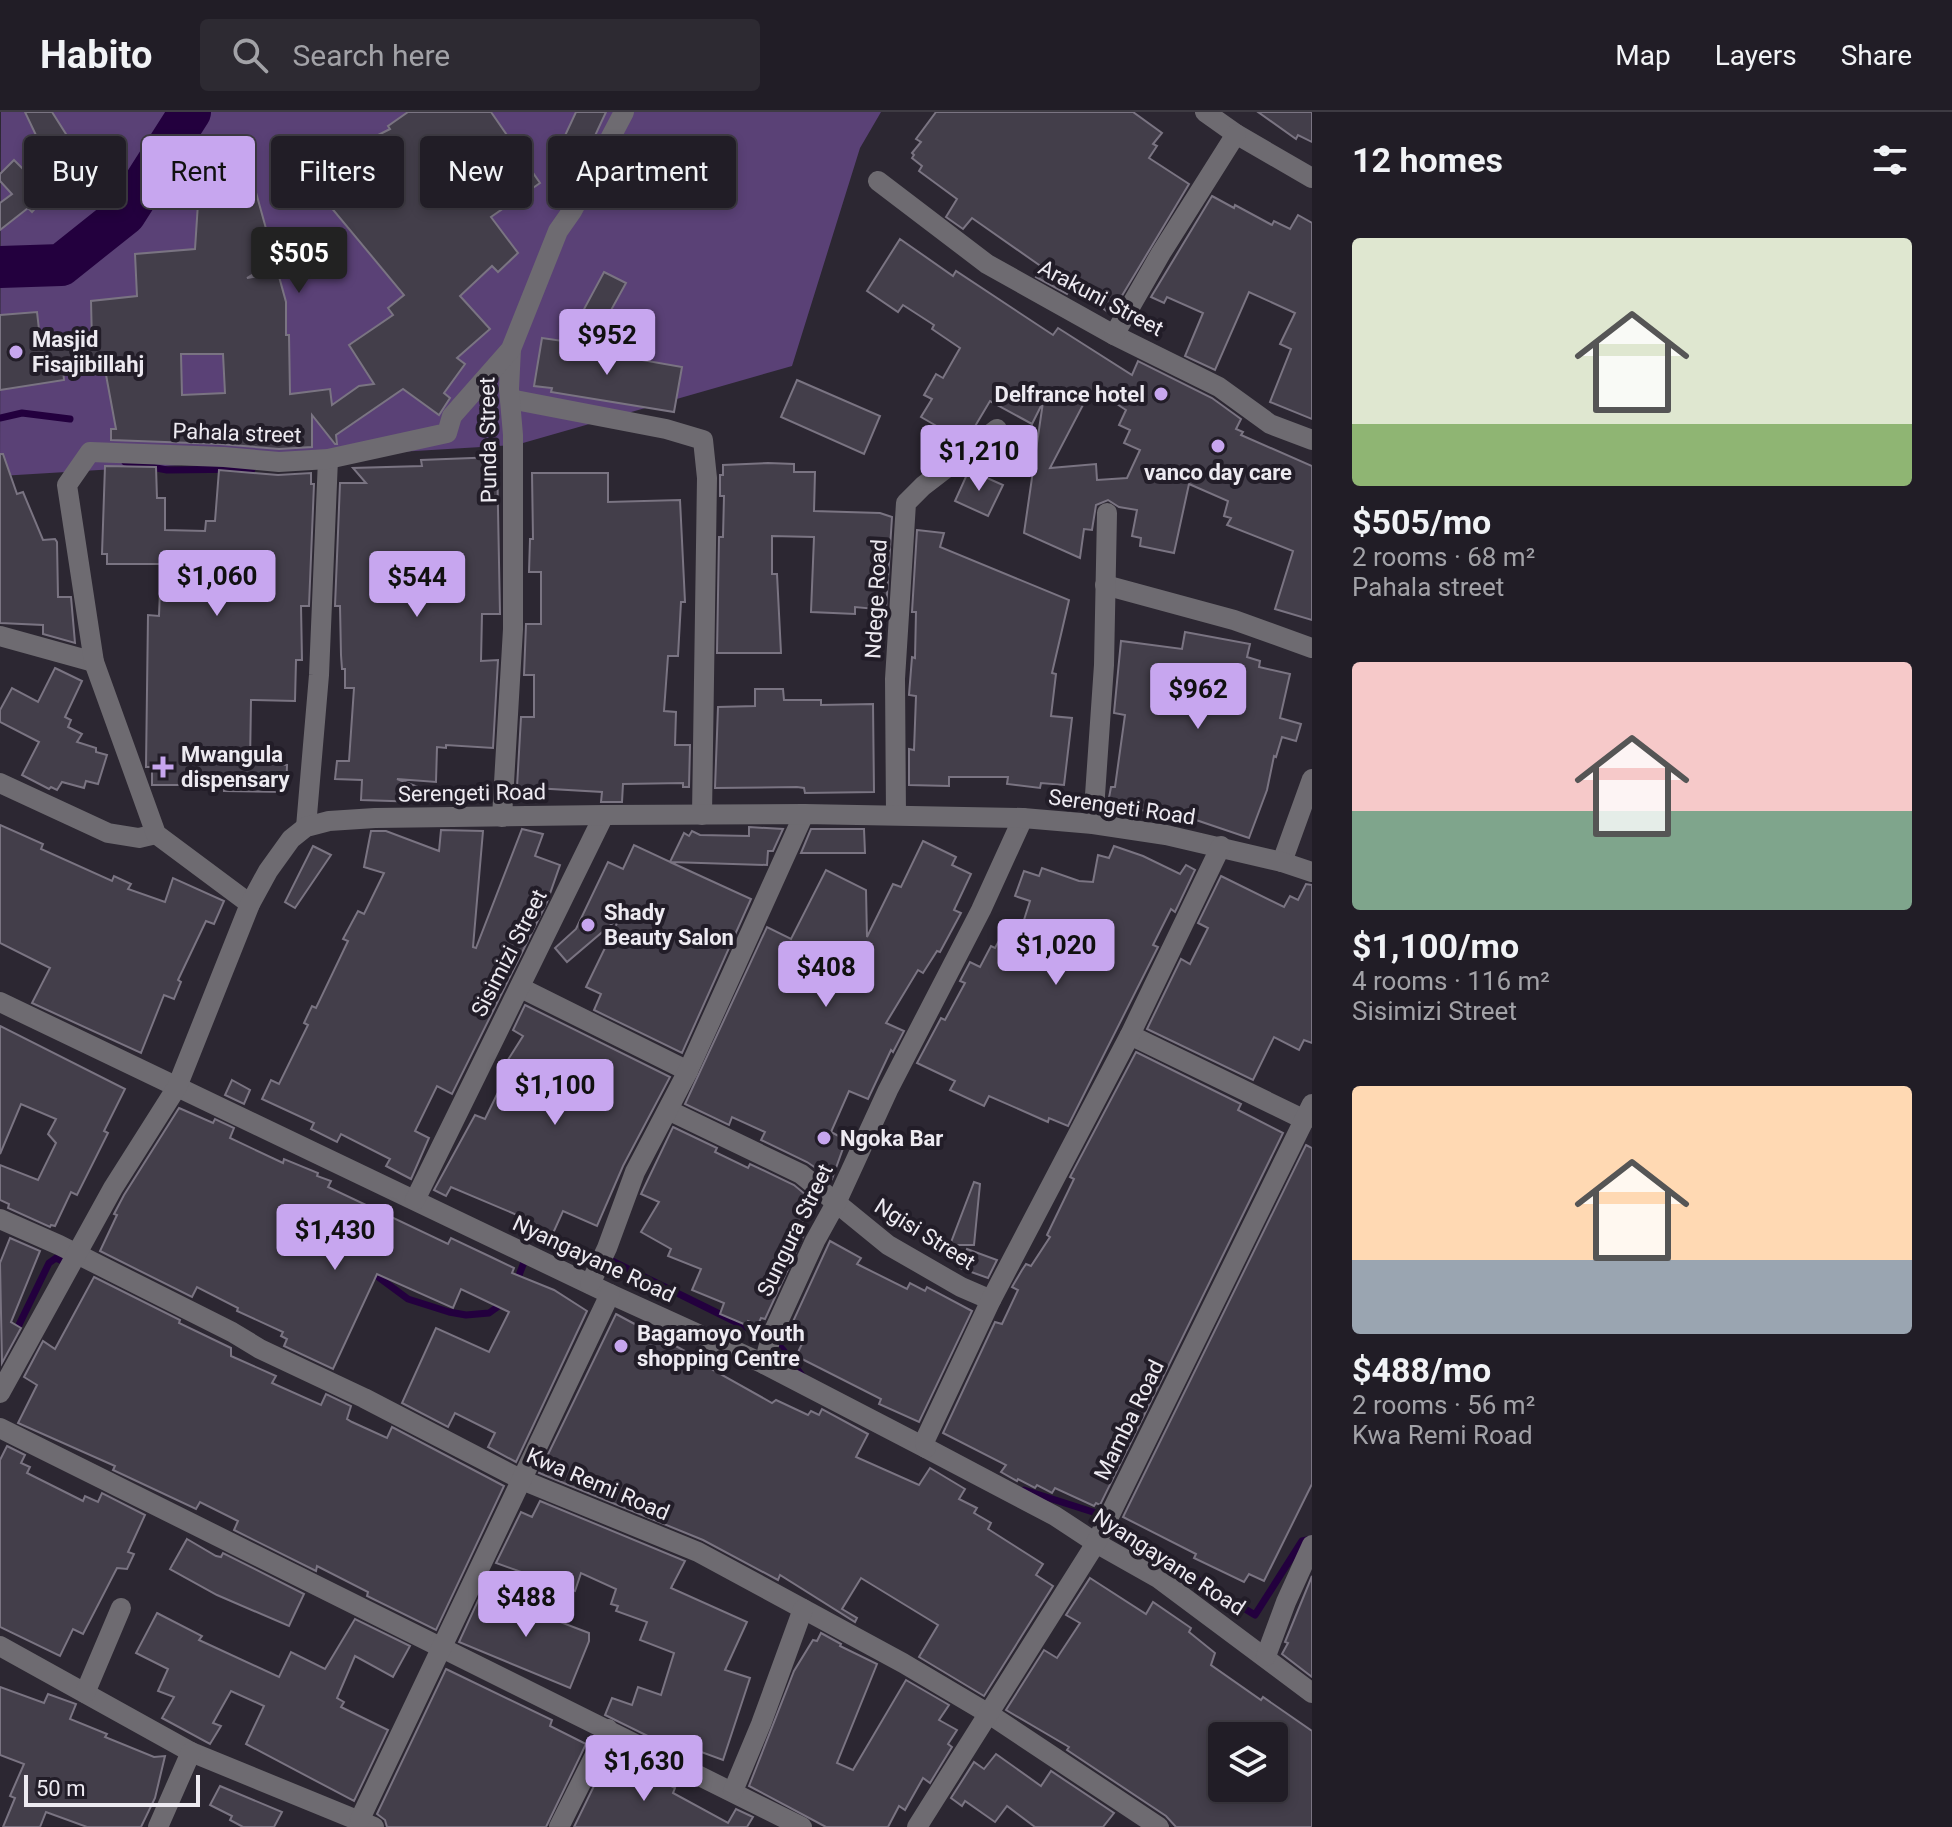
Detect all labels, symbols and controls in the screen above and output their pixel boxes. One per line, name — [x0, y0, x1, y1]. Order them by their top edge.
search box — [200, 19, 760, 91]
text: Habito — [40, 33, 152, 77]
icon: search — [228, 33, 272, 77]
text: Search here — [292, 38, 450, 73]
text: Map — [1615, 39, 1671, 72]
text: Layers — [1715, 39, 1797, 72]
text: Share — [1841, 39, 1912, 72]
chip: Buy — [24, 136, 126, 208]
chip: Rent — [142, 136, 255, 208]
chip: Filters — [271, 136, 404, 208]
chip: New — [420, 136, 532, 208]
chip: Apartment — [548, 136, 736, 208]
icon: filters — [1868, 138, 1912, 182]
text: 12 homes — [1352, 140, 1503, 180]
pin: $505 — [252, 227, 346, 295]
text: $505 — [269, 238, 329, 268]
street label: Arakuni Street — [1034, 255, 1168, 341]
icon: home — [1560, 290, 1704, 434]
pin: $952 — [560, 309, 654, 377]
text: $952 — [577, 320, 637, 350]
place label: Masjid Fisajibillahj — [32, 327, 144, 377]
marker: Masjid Fisajibillahj — [7, 343, 25, 361]
street label: Punda Street — [474, 377, 502, 503]
place label: Delfrance hotel — [995, 382, 1145, 407]
marker: Delfrance hotel — [1152, 385, 1170, 403]
street label: Pahala street — [172, 418, 302, 448]
pin: $1,210 — [914, 425, 1044, 493]
text: $1,210 — [939, 436, 1019, 466]
marker: vanco day care — [1209, 437, 1227, 455]
place label: vanco day care — [1144, 460, 1292, 485]
text: $505/mo — [1352, 502, 1491, 542]
street label: Ndege Road — [860, 539, 892, 659]
text: 2 rooms · 68 m² — [1352, 542, 1535, 572]
pin: $1,060 — [152, 550, 282, 618]
pin: $544 — [370, 551, 464, 619]
text: $1,060 — [177, 561, 257, 591]
text: $544 — [387, 562, 447, 592]
text: Pahala street — [1352, 572, 1504, 602]
pin: $962 — [1151, 663, 1245, 731]
text: $962 — [1168, 674, 1228, 704]
icon: home — [1560, 714, 1704, 858]
place label: Mwangula dispensary — [181, 742, 290, 792]
marker: Mwangula dispensary — [152, 756, 174, 778]
street label: Serengeti Road — [398, 779, 546, 807]
street label: Serengeti Road — [1047, 784, 1197, 830]
street label: Sisimizi Street — [466, 885, 552, 1021]
place label: Shady Beauty Salon — [604, 900, 734, 950]
marker: Shady Beauty Salon — [579, 916, 597, 934]
pin: $1,020 — [991, 919, 1121, 987]
text: $1,100/mo — [1352, 926, 1519, 966]
text: $1,020 — [1016, 930, 1096, 960]
pin: $408 — [779, 941, 873, 1009]
text: $408 — [796, 952, 856, 982]
text: 4 rooms · 116 m² — [1352, 966, 1550, 996]
text: Sisimizi Street — [1352, 996, 1517, 1026]
pin: $1,100 — [490, 1059, 620, 1127]
text: $1,100 — [515, 1070, 595, 1100]
place label: Ngoka Bar — [840, 1126, 943, 1151]
marker: Ngoka Bar — [815, 1129, 833, 1147]
icon: home — [1560, 1138, 1704, 1282]
street label: Sungura Street — [752, 1160, 838, 1300]
street label: Ngisi Street — [870, 1193, 980, 1275]
pin: $1,430 — [270, 1204, 400, 1272]
street label: Nyangayane Road — [509, 1210, 679, 1308]
text: $1,430 — [295, 1215, 375, 1245]
place label: Bagamoyo Youth shopping Centre — [637, 1321, 805, 1371]
marker: Bagamoyo Youth shopping Centre — [612, 1337, 630, 1355]
text: $488/mo — [1352, 1350, 1491, 1390]
street label: Mamba Road — [1089, 1356, 1169, 1484]
text: 2 rooms · 56 m² — [1352, 1390, 1535, 1420]
text: Kwa Remi Road — [1352, 1420, 1533, 1450]
street label: Kwa Remi Road — [523, 1443, 673, 1525]
street label: Nyangayane Road — [1088, 1504, 1250, 1620]
pin: $488 — [479, 1571, 573, 1639]
text: $488 — [496, 1582, 556, 1612]
map controls — [1208, 1722, 1288, 1802]
button: layers — [1208, 1722, 1288, 1802]
pin: $1,630 — [579, 1735, 709, 1803]
text: $1,630 — [604, 1746, 684, 1776]
scale bar — [24, 1771, 200, 1807]
text: 50 m — [36, 1776, 85, 1801]

